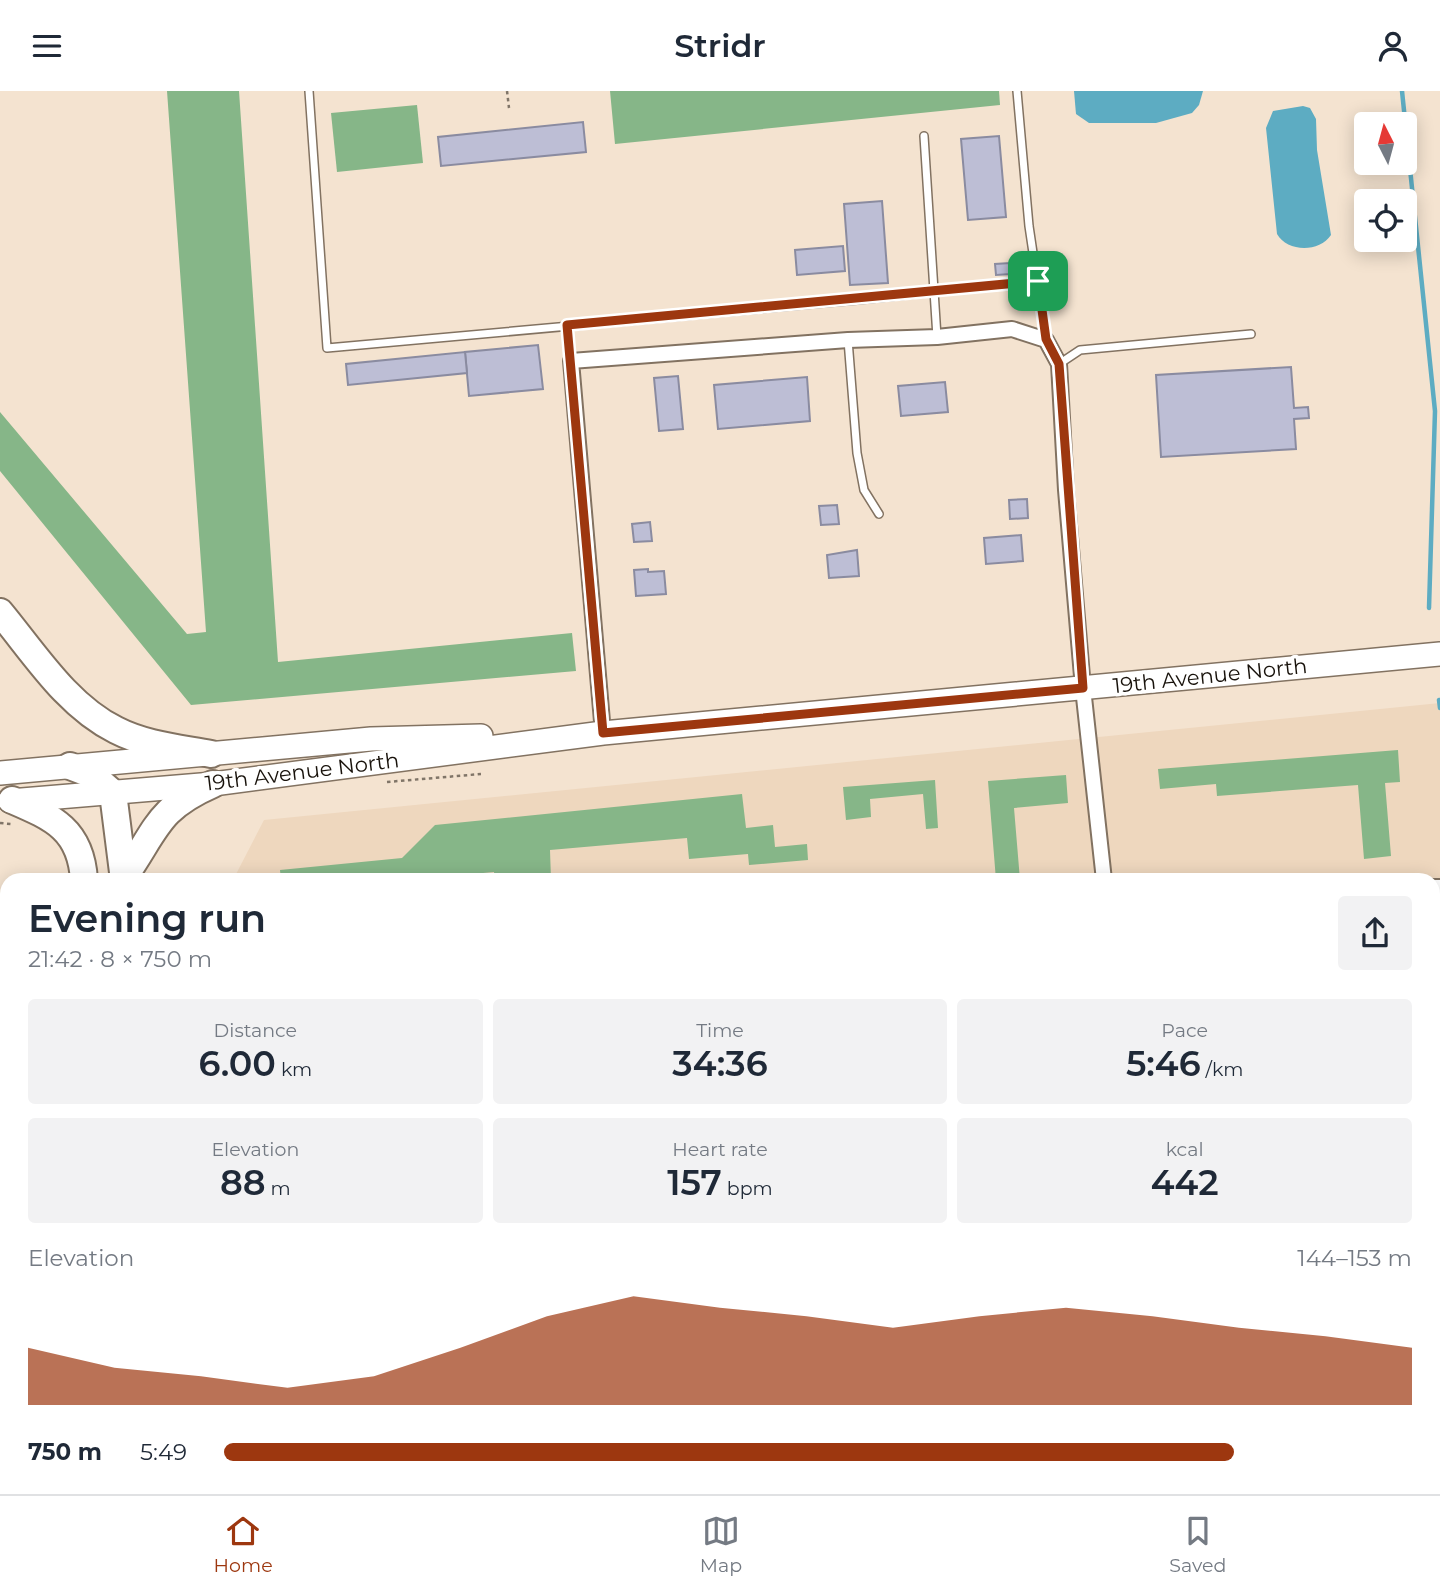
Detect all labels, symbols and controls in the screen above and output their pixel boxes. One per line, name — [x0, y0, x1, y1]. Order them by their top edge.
text: Stridr — [674, 26, 766, 65]
icon: menu — [28, 27, 66, 65]
icon: person — [1374, 27, 1412, 65]
north arrow — [1354, 112, 1418, 175]
map controls — [1354, 112, 1417, 252]
button: locate — [1354, 189, 1417, 252]
pin — [1008, 251, 1068, 311]
icon: arrive — [1019, 262, 1057, 300]
street label: 19th Avenue North — [1112, 653, 1308, 698]
street label: 19th Avenue North — [204, 747, 400, 796]
text: Evening run — [28, 895, 266, 942]
button: share — [1338, 896, 1412, 970]
text: 21:42 · 8 × 750 m — [28, 945, 212, 973]
text: Distance — [214, 1019, 297, 1042]
text: Time — [696, 1019, 744, 1042]
text: Pace — [1161, 1019, 1208, 1042]
text: 6.00 — [198, 1042, 276, 1085]
text: 34:36 — [672, 1042, 768, 1085]
text: 5:46 — [1126, 1042, 1201, 1085]
text: km — [276, 1058, 312, 1081]
text: /km — [1201, 1058, 1243, 1081]
text: Elevation — [211, 1138, 299, 1161]
text: Heart rate — [672, 1138, 768, 1161]
text: kcal — [1166, 1138, 1204, 1161]
text: 88 — [220, 1161, 266, 1204]
text: 157 — [667, 1161, 722, 1204]
text: 442 — [1151, 1161, 1219, 1204]
text: m — [266, 1177, 291, 1200]
text: bpm — [722, 1177, 773, 1200]
text: Elevation — [28, 1244, 134, 1272]
text: 144–153 m — [1297, 1244, 1412, 1272]
text: 750 m — [28, 1438, 102, 1466]
text: 5:49 — [140, 1438, 187, 1466]
tab: Home — [214, 1512, 273, 1577]
tab: Map — [700, 1512, 742, 1577]
tab: Saved — [1169, 1512, 1226, 1577]

